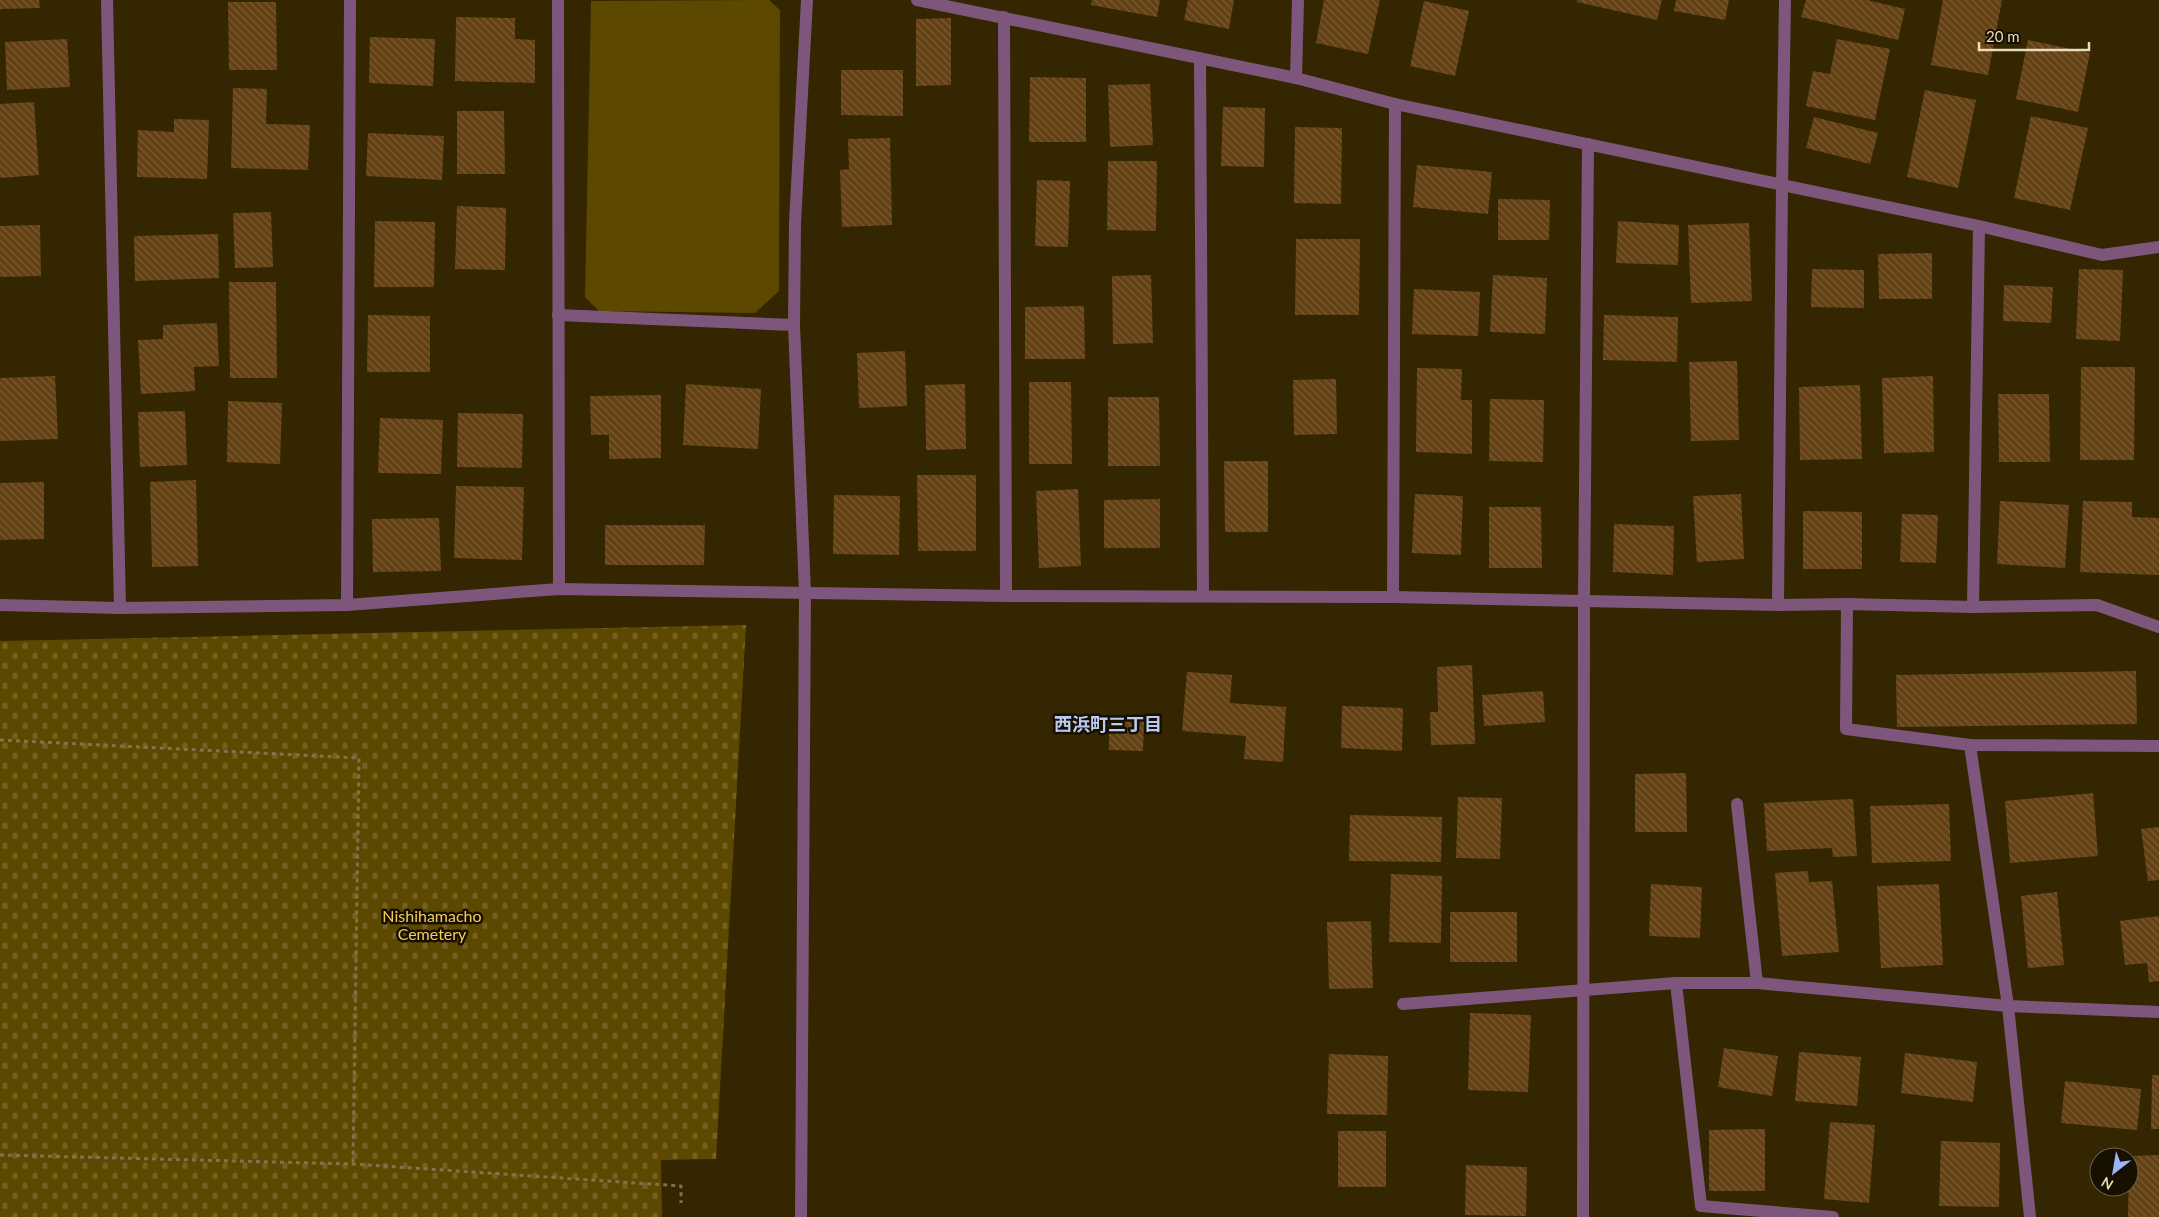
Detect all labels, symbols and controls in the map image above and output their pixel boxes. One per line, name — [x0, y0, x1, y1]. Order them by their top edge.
scale bar — [1979, 20, 2089, 52]
text: 20 m — [1986, 27, 2020, 45]
district label: 西浜町三丁目 — [1054, 713, 1162, 735]
park label: Nishihamacho Cemetery — [382, 906, 482, 943]
north arrow — [2089, 1147, 2139, 1197]
text: N — [2098, 1174, 2116, 1194]

